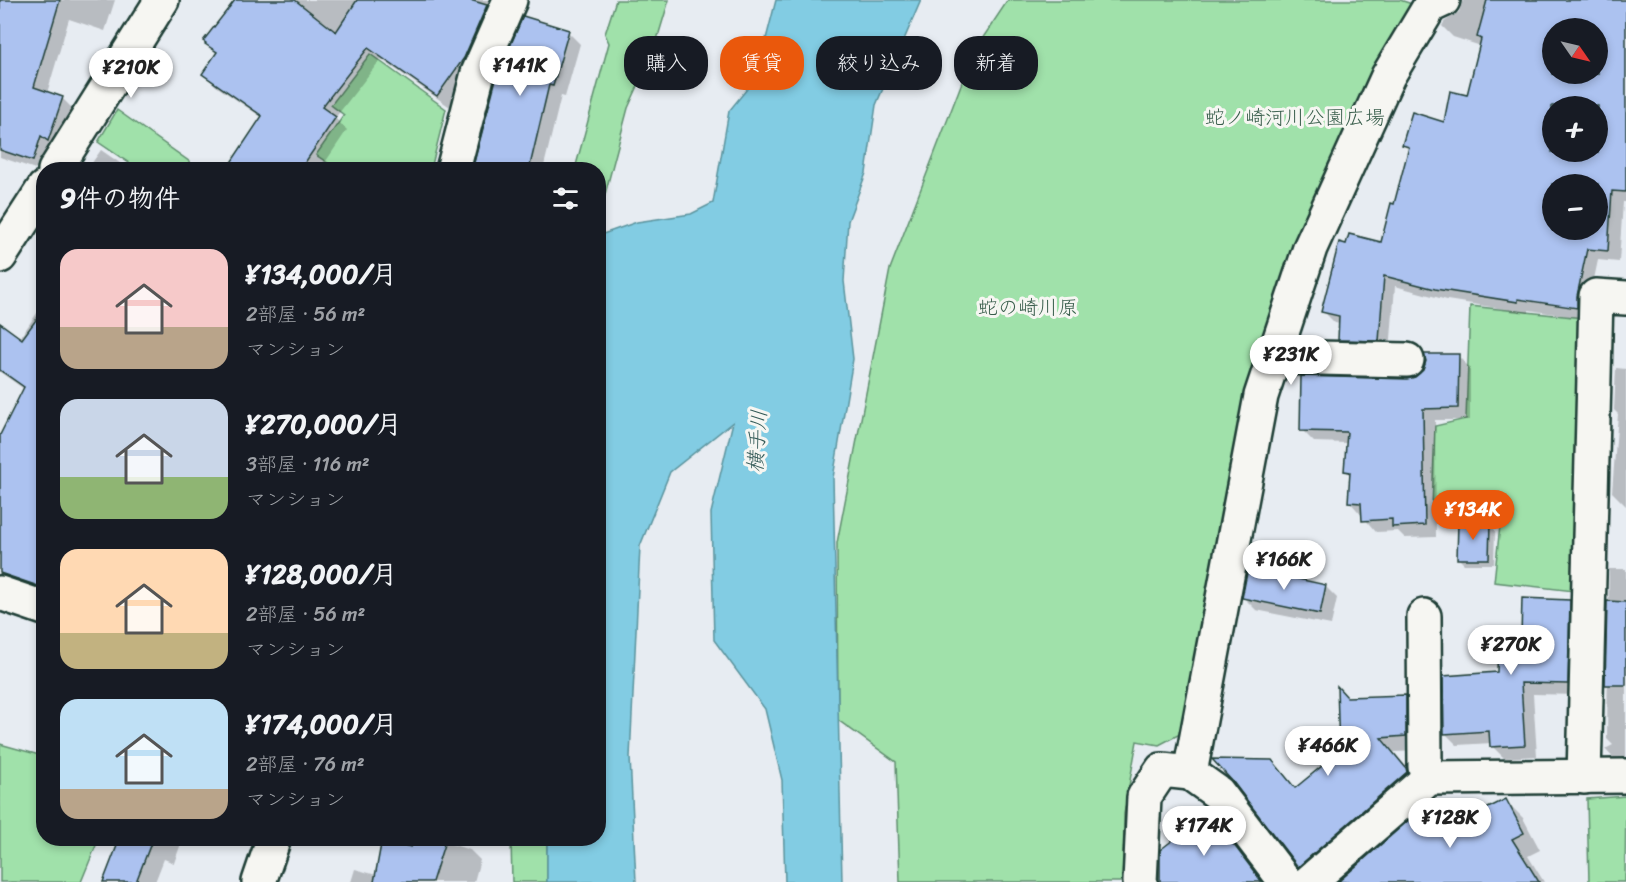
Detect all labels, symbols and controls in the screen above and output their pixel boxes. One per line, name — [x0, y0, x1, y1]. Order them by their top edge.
north arrow — [1542, 18, 1608, 84]
map controls — [1542, 18, 1608, 240]
chip: 購入 — [624, 36, 708, 90]
chip: 賃貸 — [720, 36, 804, 90]
chip: 絞り込み — [816, 36, 942, 90]
chip: 新着 — [954, 36, 1038, 90]
pin: ¥141K — [478, 46, 562, 97]
pin: ¥210K — [89, 48, 173, 99]
text: ¥141K — [494, 48, 546, 83]
text: ¥210K — [103, 50, 159, 85]
button: + — [1542, 96, 1608, 162]
park label: 蛇ノ崎河川公園広場 — [1205, 100, 1385, 135]
button: − — [1542, 174, 1608, 240]
text: 9件の物件 — [60, 175, 180, 221]
icon: filters — [549, 182, 582, 215]
text: ¥134,000/月 — [246, 251, 397, 297]
icon: home — [108, 273, 180, 345]
park label: 蛇の崎川原 — [978, 290, 1078, 325]
text: 2部屋 · 56 m² — [246, 297, 365, 332]
text: マンション — [246, 332, 345, 367]
pin: ¥231K — [1249, 335, 1333, 386]
text: ¥231K — [1264, 337, 1318, 372]
text: ¥270,000/月 — [246, 401, 402, 447]
water label: 横手川 — [736, 408, 778, 474]
icon: home — [108, 423, 180, 495]
text: 3部屋 · 116 m² — [246, 447, 370, 482]
text: マンション — [246, 482, 345, 517]
pin: ¥134K — [1431, 490, 1515, 541]
text: ¥134K — [1445, 492, 1501, 527]
pin: ¥166K — [1242, 540, 1326, 591]
text: ¥166K — [1257, 542, 1311, 577]
text: ¥128,000/月 — [246, 551, 397, 597]
icon: home — [108, 573, 180, 645]
text: 2部屋 · 56 m² — [246, 597, 365, 632]
pin: ¥270K — [1469, 625, 1553, 676]
text: ¥270K — [1482, 627, 1540, 662]
text: マンション — [246, 632, 345, 667]
text: ¥174,000/月 — [246, 701, 398, 747]
icon: home — [108, 723, 180, 795]
pin: ¥466K — [1286, 726, 1370, 777]
text: ¥466K — [1299, 728, 1357, 763]
text: 2部屋 · 76 m² — [246, 747, 365, 782]
text: マンション — [246, 782, 345, 817]
pin: ¥128K — [1408, 798, 1492, 849]
text: ¥128K — [1422, 800, 1478, 835]
pin: ¥174K — [1162, 806, 1246, 857]
text: ¥174K — [1176, 808, 1232, 843]

